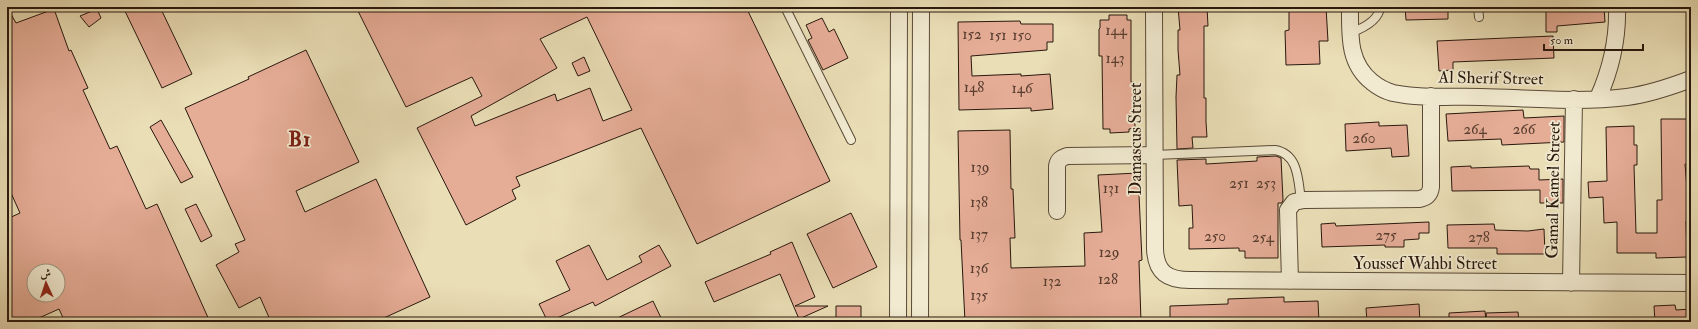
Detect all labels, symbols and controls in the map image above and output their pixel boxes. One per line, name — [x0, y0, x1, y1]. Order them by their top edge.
house number: 144 — [1105, 21, 1128, 40]
house number: 152 — [962, 25, 982, 44]
house number: 151 — [989, 26, 1007, 45]
house number: 150 — [1012, 26, 1032, 45]
scale bar — [1544, 26, 1643, 52]
text: 50 m — [1550, 33, 1574, 48]
house number: 143 — [1105, 49, 1125, 68]
street label: Al Sherif Street — [1437, 67, 1544, 89]
house number: 148 — [964, 78, 984, 97]
house number: 146 — [1012, 79, 1034, 98]
street label: Damascus Street — [1125, 82, 1146, 195]
house number: 264 — [1463, 120, 1488, 139]
house number: 266 — [1513, 120, 1537, 139]
street label: Gamal Kamel Street — [1541, 121, 1565, 259]
district label: B1 — [288, 126, 312, 153]
house number: 260 — [1353, 129, 1375, 148]
house number: 139 — [971, 158, 989, 177]
house number: 251 — [1229, 174, 1249, 193]
house number: 253 — [1256, 174, 1276, 193]
house number: 131 — [1103, 179, 1119, 198]
house number: 138 — [970, 193, 988, 212]
house number: 137 — [970, 225, 988, 244]
house number: 275 — [1375, 226, 1397, 245]
house number: 250 — [1204, 227, 1226, 246]
house number: 254 — [1252, 228, 1275, 247]
house number: 278 — [1468, 228, 1490, 247]
house number: 129 — [1099, 243, 1119, 262]
street label: Youssef Wahbi Street — [1353, 253, 1497, 274]
house number: 136 — [970, 259, 990, 278]
north arrow — [26, 263, 66, 303]
text: ش — [40, 267, 51, 280]
house number: 128 — [1098, 270, 1118, 289]
house number: 132 — [1043, 272, 1062, 291]
house number: 135 — [970, 286, 988, 305]

